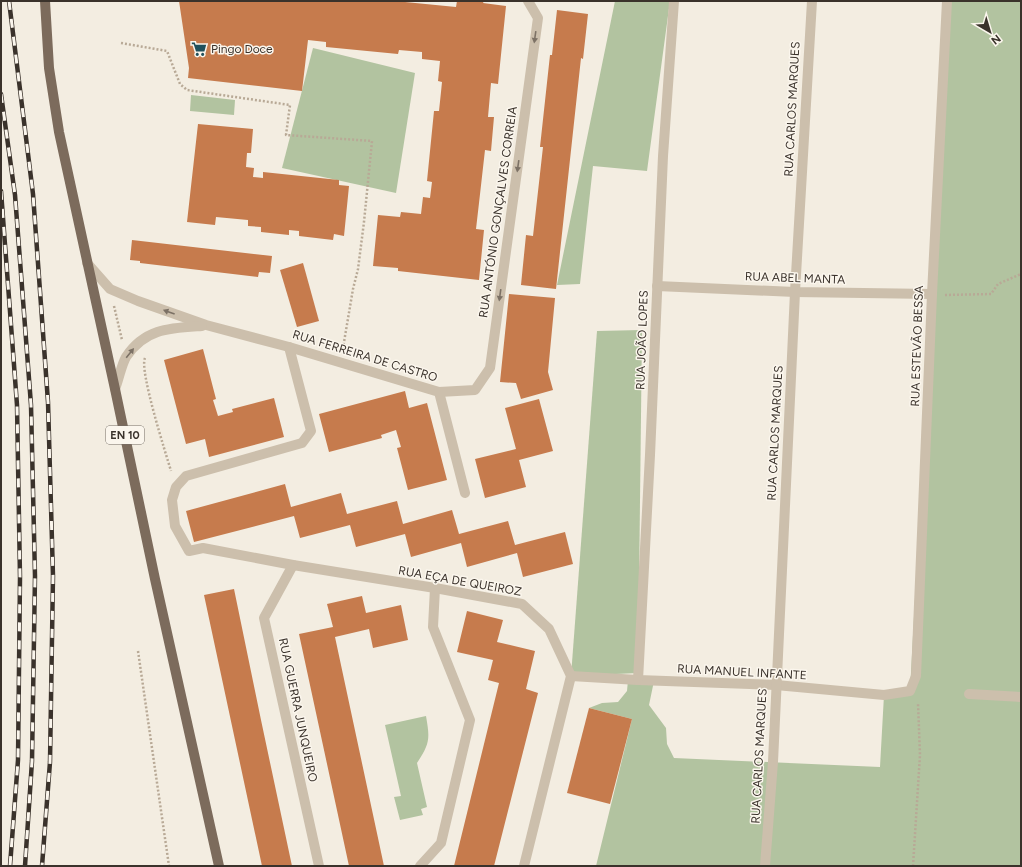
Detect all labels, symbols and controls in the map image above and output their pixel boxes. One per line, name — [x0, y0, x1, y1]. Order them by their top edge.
north arrow — [970, 12, 1010, 52]
one-way arrow — [532, 31, 538, 43]
text: N — [988, 32, 1003, 47]
supermarket icon: Pingo Doce — [190, 40, 208, 58]
street label: RUA CARLOS MARQUES — [781, 41, 803, 177]
place label: Pingo Doce — [211, 42, 273, 56]
street label: RUA ANTÓNIO GONÇALVES CORREIA — [476, 105, 520, 319]
one-way arrow — [514, 160, 521, 172]
street label: RUA ABEL MANTA — [745, 269, 845, 287]
street label: RUA ESTEVÃO BESSA — [908, 285, 926, 407]
one-way arrow — [497, 289, 503, 301]
street label: RUA JOÃO LOPES — [633, 290, 651, 390]
one-way arrow — [163, 309, 175, 315]
street label: RUA FERREIRA DE CASTRO — [291, 327, 439, 385]
one-way arrow — [125, 348, 134, 359]
street label: RUA CARLOS MARQUES — [764, 365, 786, 501]
road number: EN 10 — [106, 426, 144, 444]
street label: RUA EÇA DE QUEIROZ — [397, 563, 523, 599]
street label: RUA GUERRA JUNQUEIRO — [276, 637, 320, 783]
street label: RUA MANUEL INFANTE — [677, 662, 807, 682]
street label: RUA CARLOS MARQUES — [748, 688, 770, 824]

